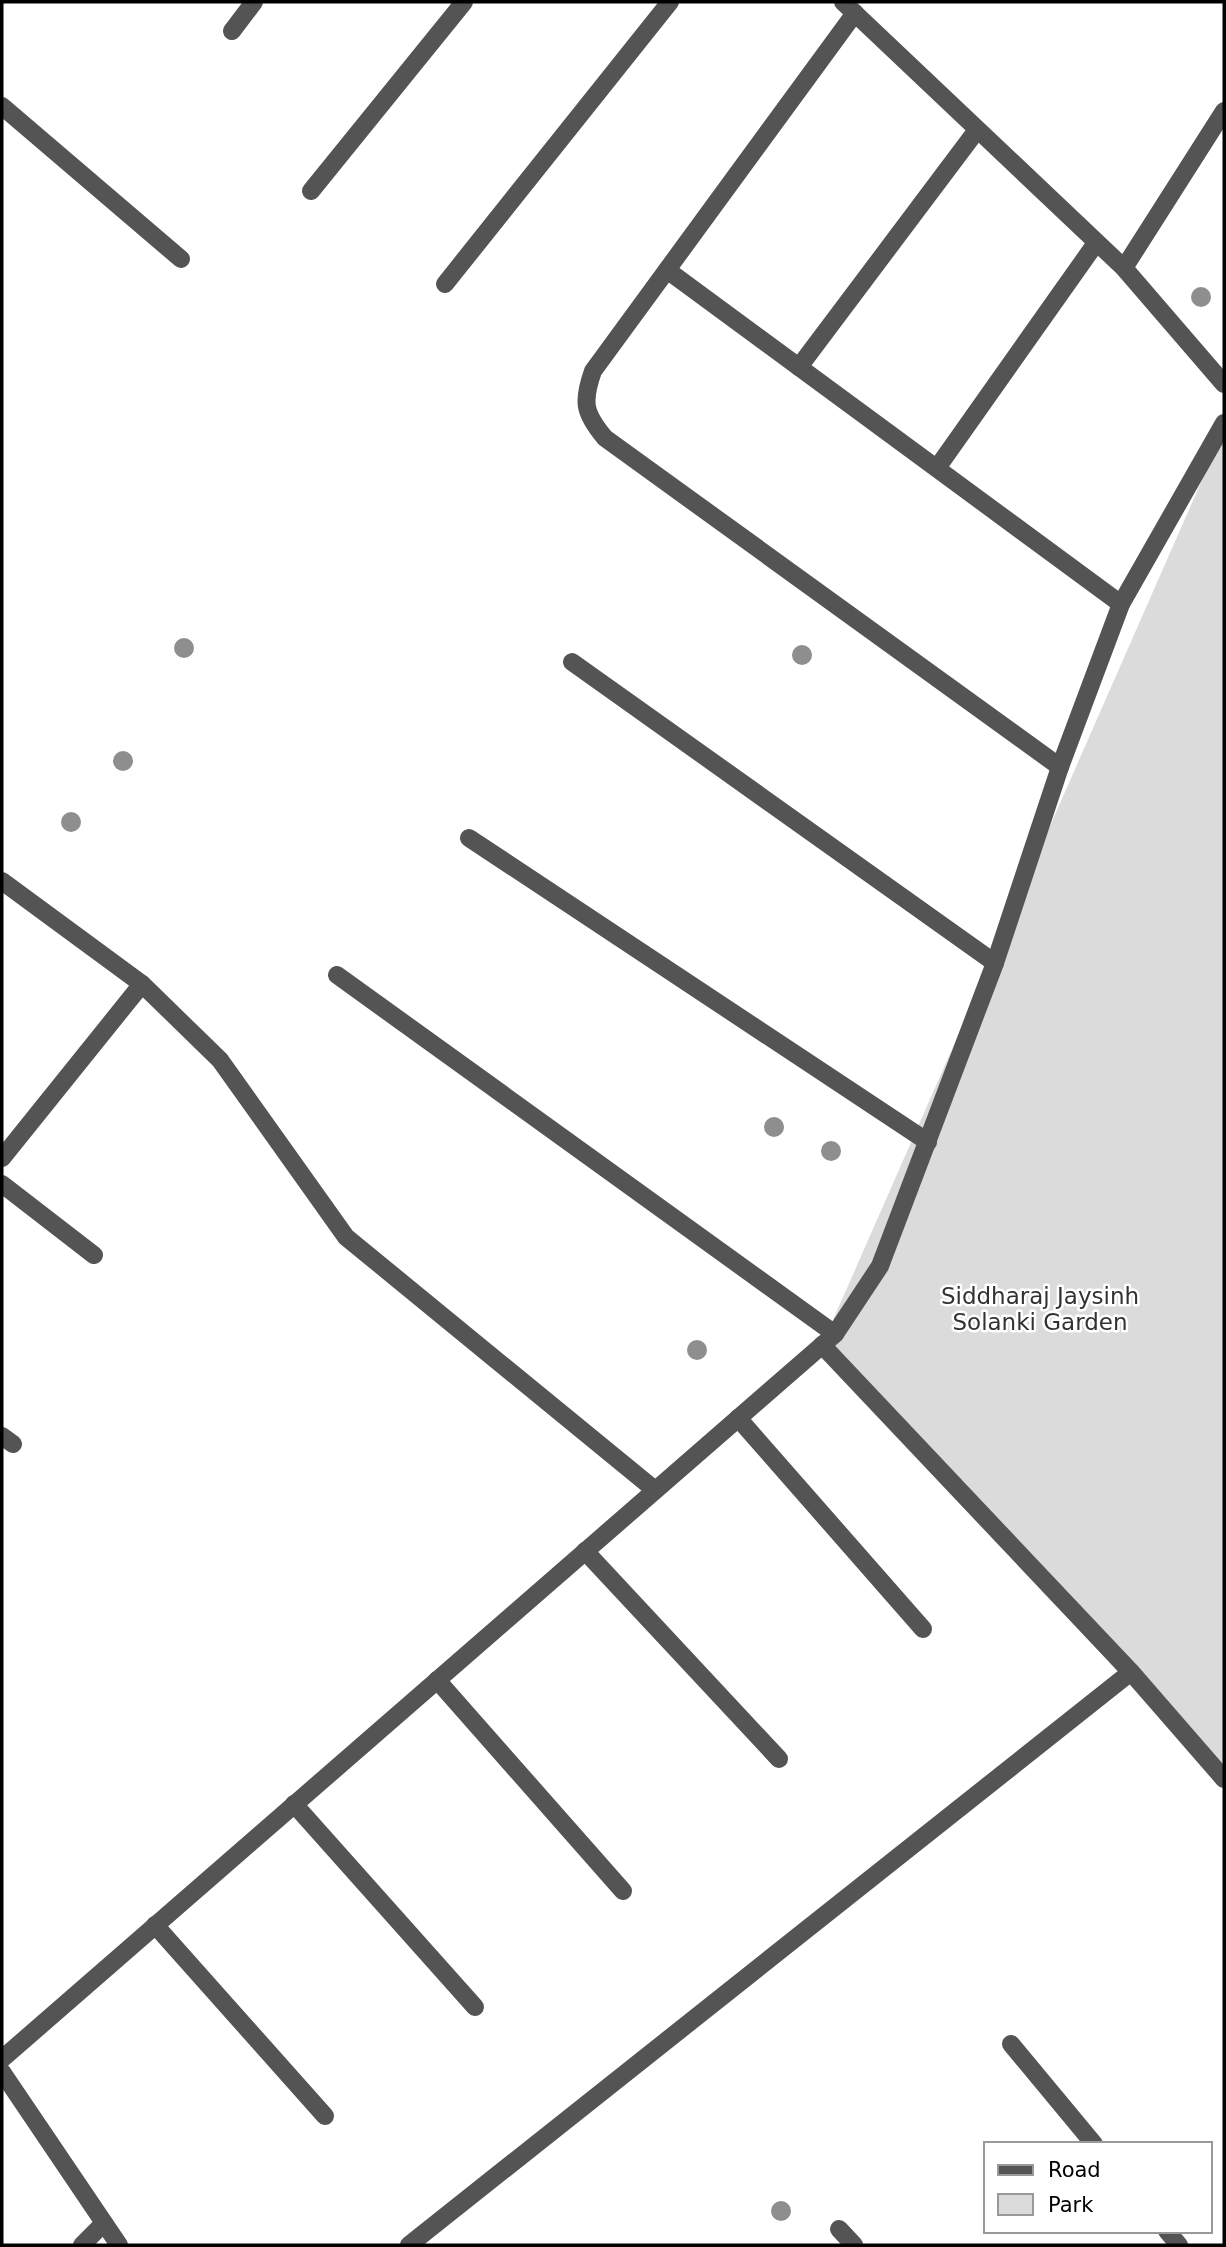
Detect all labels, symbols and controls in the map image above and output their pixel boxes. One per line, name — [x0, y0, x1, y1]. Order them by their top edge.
park label: Siddharaj Jaysinh Solanki Garden — [941, 1283, 1139, 1335]
legend — [984, 2142, 1212, 2233]
text: Road — [1048, 2158, 1101, 2182]
text: Park — [1048, 2193, 1094, 2217]

